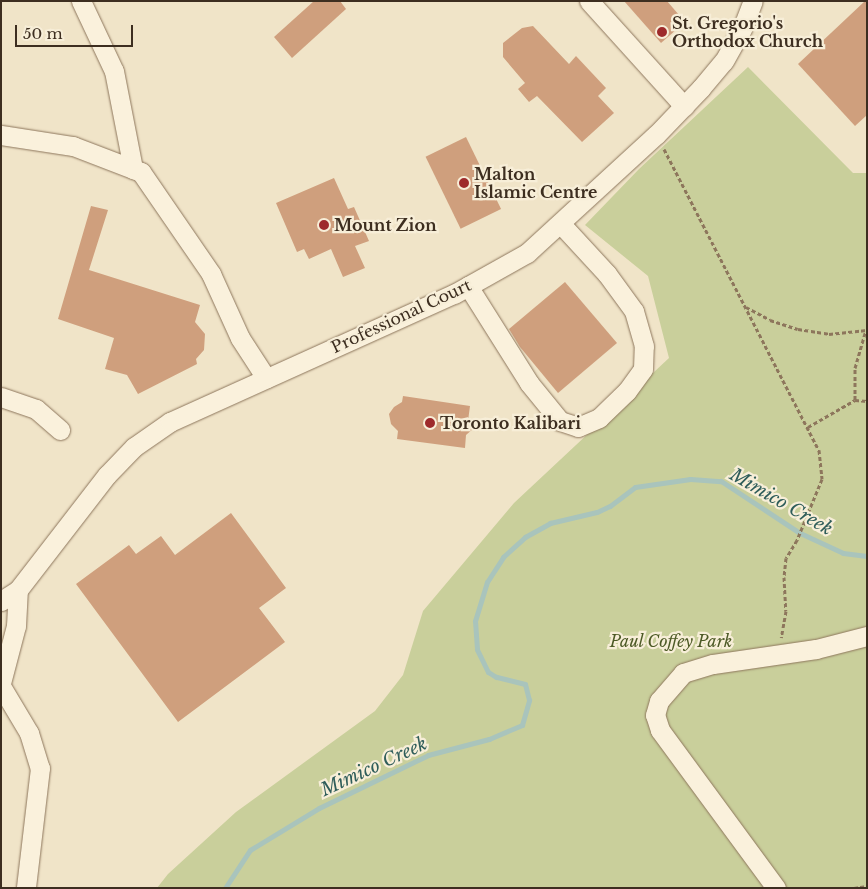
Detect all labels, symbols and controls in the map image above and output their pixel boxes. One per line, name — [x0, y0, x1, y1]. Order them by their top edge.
place label: St. Gregorio's Orthodox Church — [672, 13, 823, 51]
scale bar — [18, 15, 135, 47]
text: 50 m — [23, 24, 63, 43]
marker: St. Gregorio's Orthodox Church — [656, 26, 668, 38]
place label: Malton Islamic Centre — [474, 164, 597, 202]
marker: Malton Islamic Centre — [458, 177, 470, 189]
place label: Mount Zion — [334, 215, 437, 235]
marker: Mount Zion — [318, 219, 330, 231]
street label: Professional Court — [328, 275, 474, 357]
place label: Toronto Kalibari — [440, 413, 581, 433]
marker: Toronto Kalibari — [424, 417, 436, 429]
water label: Mimico Creek — [726, 464, 836, 540]
park label: Paul Coffey Park — [609, 631, 733, 651]
water label: Mimico Creek — [317, 733, 431, 801]

